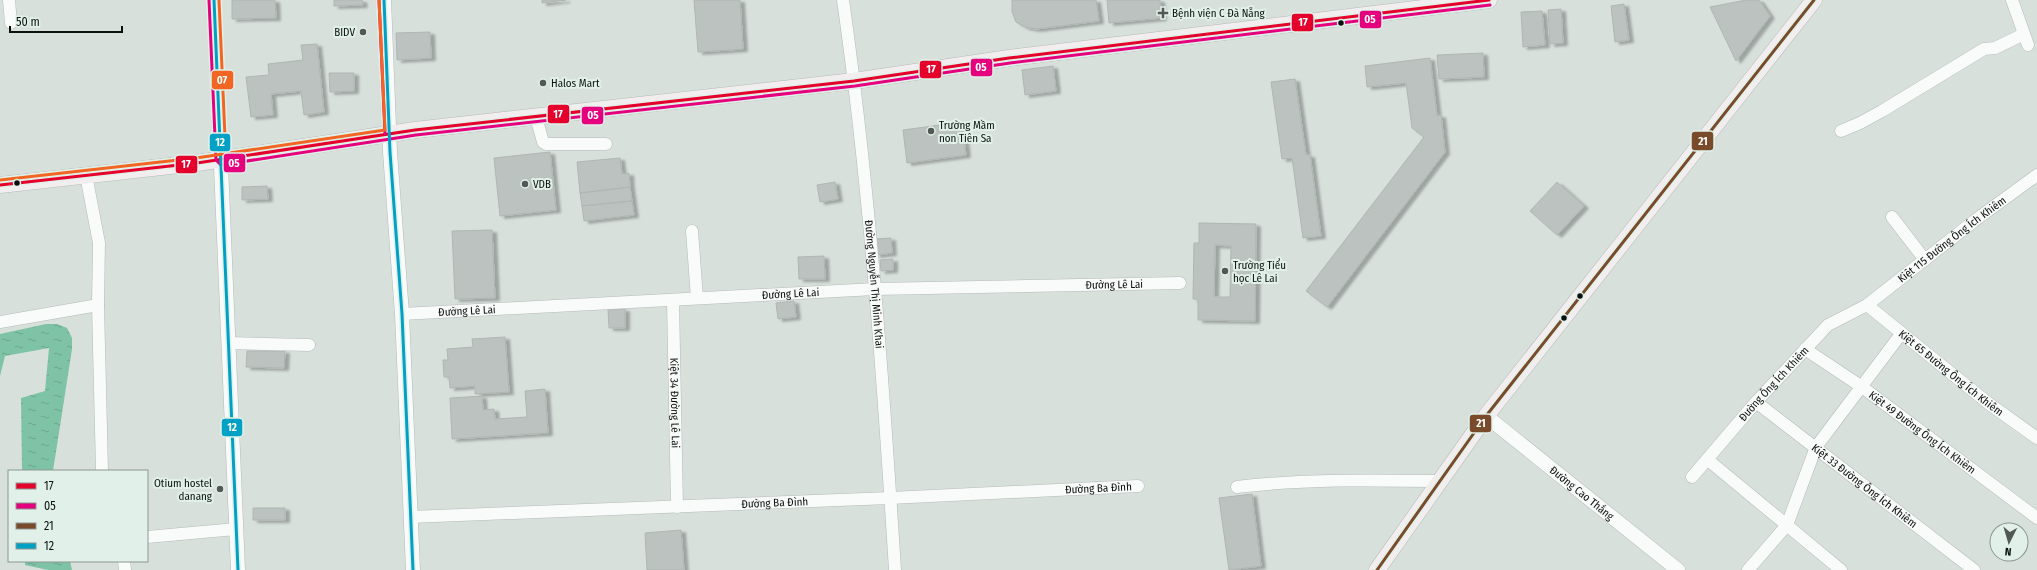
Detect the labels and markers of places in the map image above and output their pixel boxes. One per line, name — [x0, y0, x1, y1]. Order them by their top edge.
marker: Bệnh viện C Đà Nẵng — [1157, 7, 1169, 19]
place label: Bệnh viện C Đà Nẵng — [1172, 7, 1266, 20]
unlabelled marker — [1336, 18, 1346, 28]
place label: BIDV — [334, 26, 355, 39]
marker: BIDV — [358, 27, 368, 37]
place label: Halos Mart — [551, 77, 600, 90]
marker: Halos Mart — [538, 78, 548, 88]
place label: Trường Mầm non Tiên Sa — [939, 119, 995, 145]
marker: Trường Mầm non Tiên Sa — [926, 126, 936, 136]
unlabelled marker — [12, 178, 22, 188]
place label: VDB — [533, 178, 551, 191]
marker: VDB — [520, 179, 530, 189]
place label: Trường Tiểu học Lê Lai — [1233, 258, 1286, 285]
marker: Trường Tiểu học Lê Lai — [1220, 266, 1230, 276]
unlabelled marker — [1575, 291, 1585, 301]
unlabelled marker — [1559, 313, 1569, 323]
place label: Otium hostel danang — [154, 477, 213, 503]
marker: Otium hostel danang — [215, 484, 225, 494]

